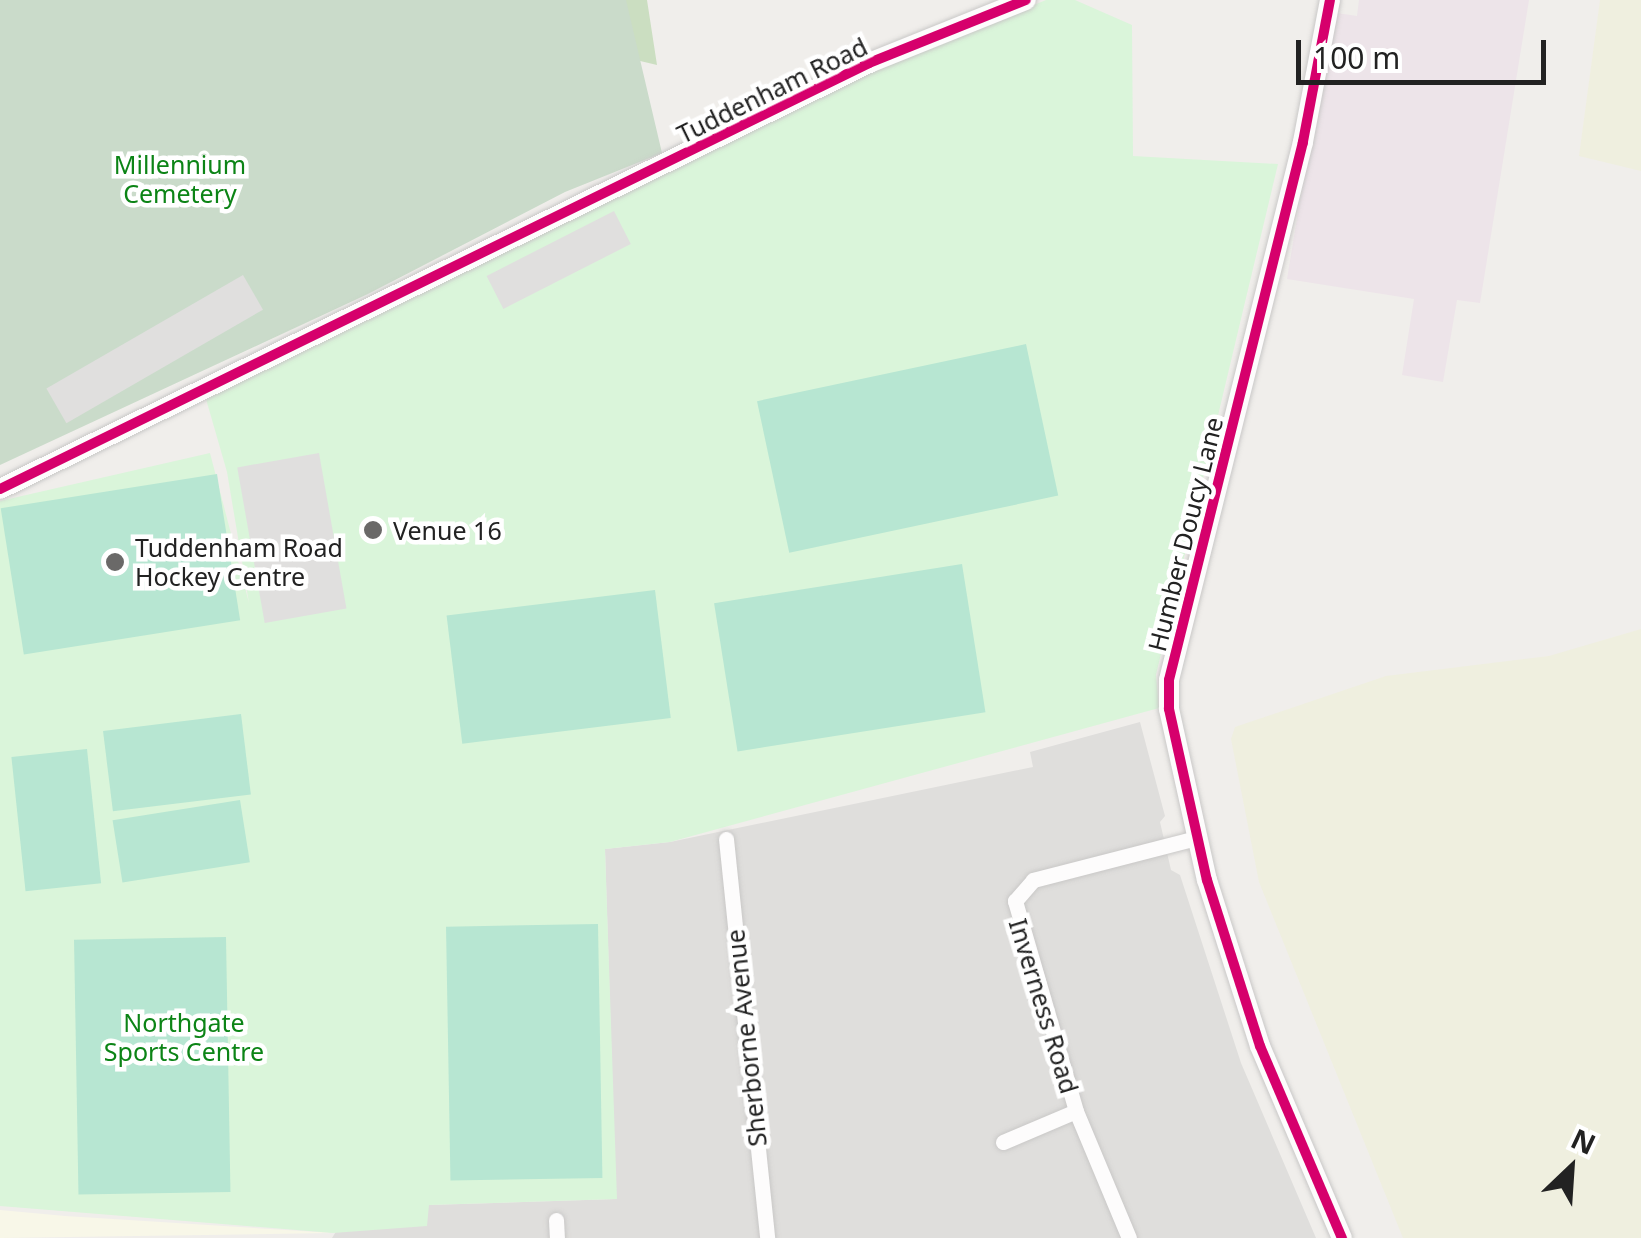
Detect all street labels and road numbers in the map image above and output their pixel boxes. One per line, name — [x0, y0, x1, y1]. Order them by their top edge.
street label: Tuddenham Road — [672, 31, 872, 149]
street label: Humber Doucy Lane — [1141, 414, 1229, 654]
street label: Inverness Road — [1003, 915, 1085, 1097]
street label: Sherborne Avenue — [720, 928, 772, 1148]

